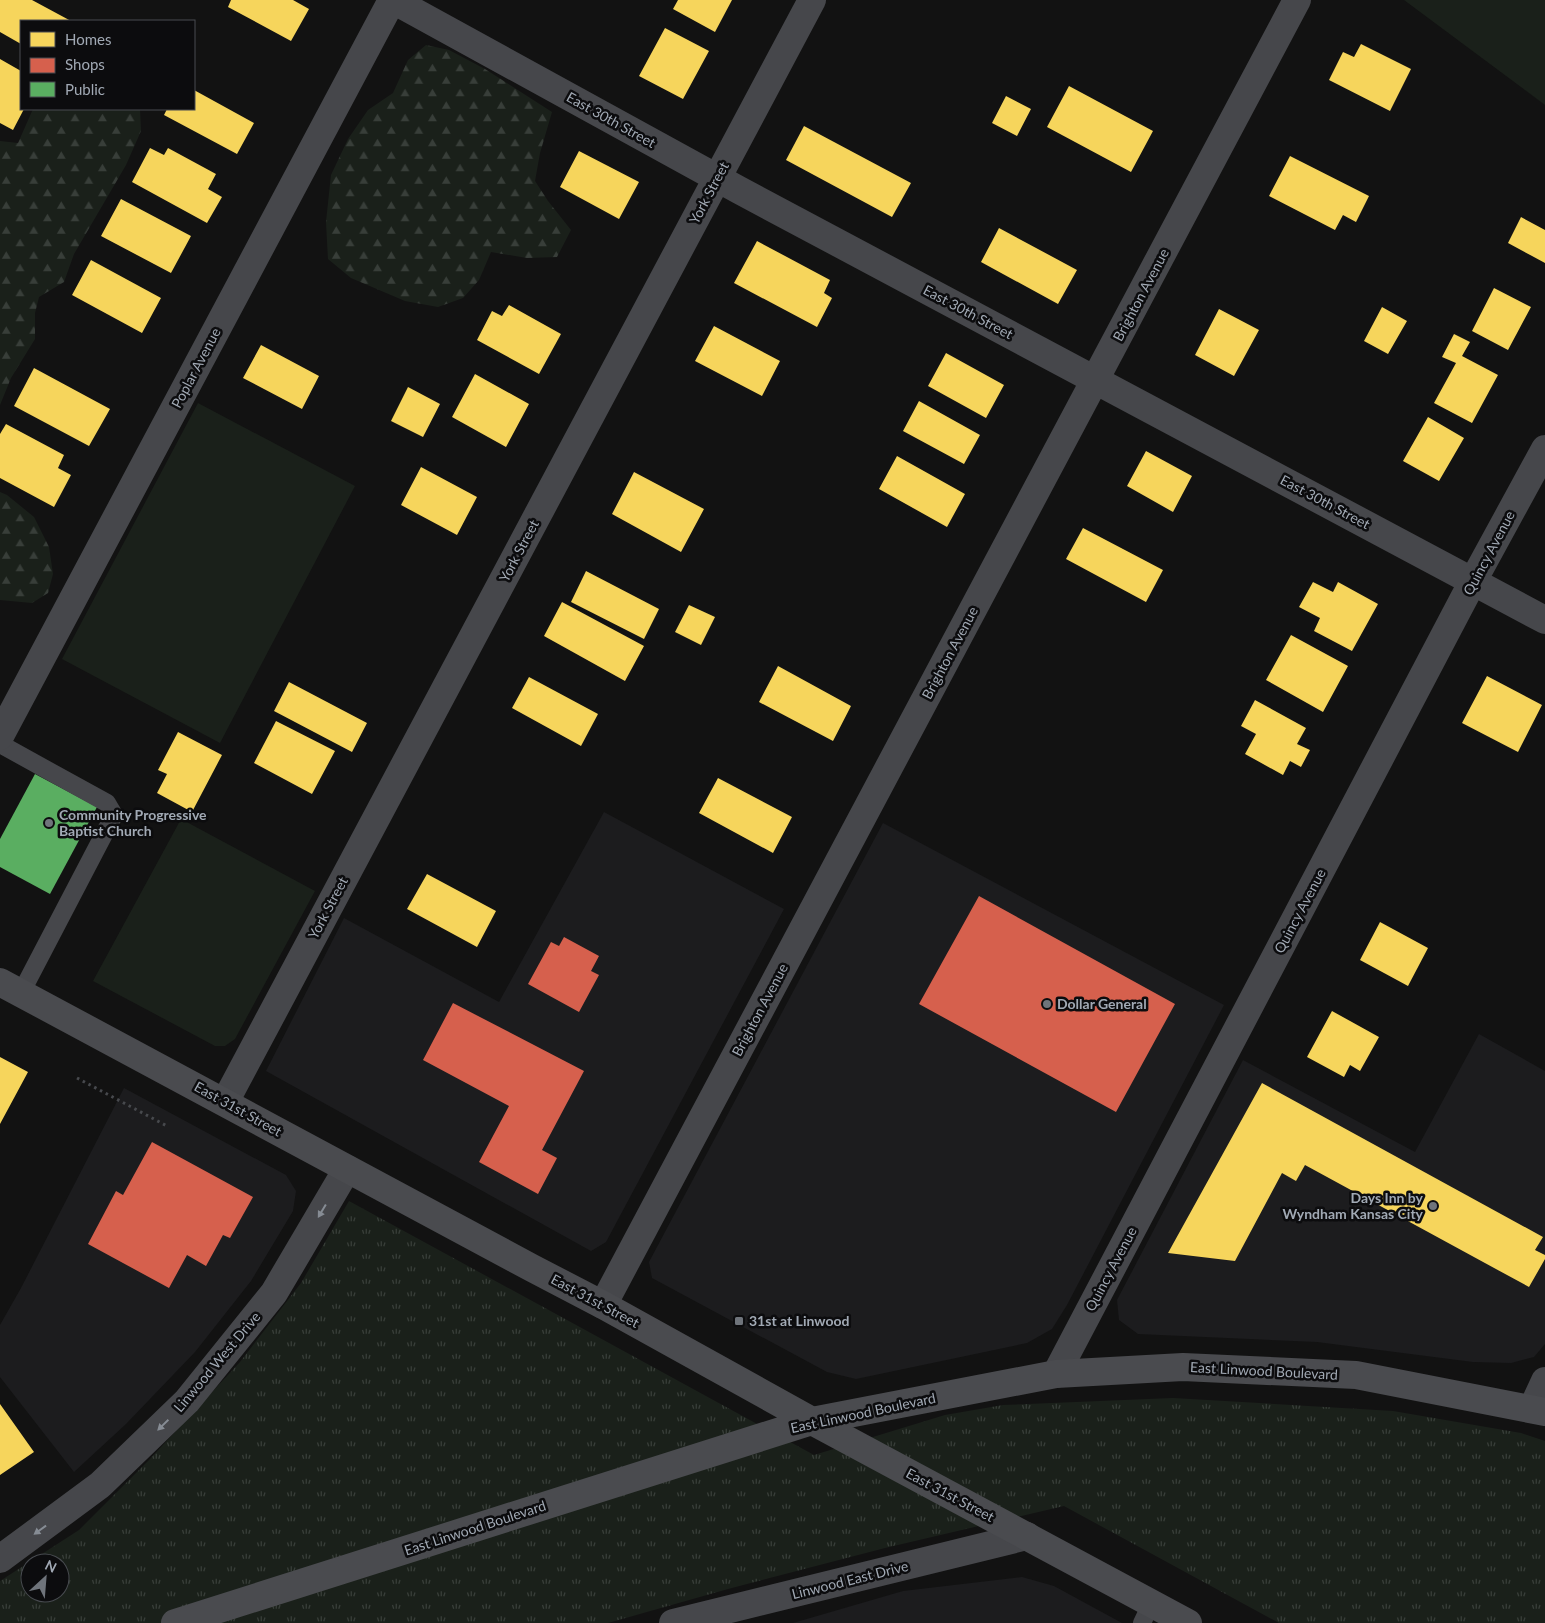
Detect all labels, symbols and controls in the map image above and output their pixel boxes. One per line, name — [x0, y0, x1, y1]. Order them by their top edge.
legend — [20, 20, 195, 110]
text: Homes — [65, 30, 111, 48]
text: Shops — [65, 55, 105, 73]
text: Public — [65, 80, 105, 98]
street label: East 30th Street — [564, 88, 659, 151]
street label: York Street — [685, 159, 732, 227]
street label: Brighton Avenue — [1109, 246, 1172, 344]
street label: East 30th Street — [920, 281, 1016, 342]
street label: Poplar Avenue — [167, 325, 224, 411]
street label: East 30th Street — [1277, 471, 1373, 532]
street label: Quincy Avenue — [1459, 508, 1518, 598]
street label: York Street — [495, 517, 542, 585]
street label: Brighton Avenue — [918, 604, 981, 702]
place label: Community Progressive Baptist Church — [59, 806, 207, 839]
marker: Community Progressive Baptist Church — [43, 817, 55, 829]
street label: Quincy Avenue — [1270, 866, 1329, 956]
street label: York Street — [304, 874, 351, 942]
street label: Brighton Avenue — [728, 961, 791, 1059]
place label: Dollar General — [1057, 995, 1147, 1012]
marker: Dollar General — [1041, 998, 1053, 1010]
street label: East 31st Street — [192, 1078, 285, 1140]
place label: Days Inn by Wyndham Kansas City — [1282, 1189, 1424, 1222]
marker: Days Inn by Wyndham Kansas City — [1427, 1200, 1439, 1212]
one-way arrow — [318, 1204, 327, 1218]
street label: Quincy Avenue — [1081, 1224, 1140, 1314]
street label: East 31st Street — [548, 1270, 642, 1331]
street label: Linwood West Drive — [170, 1308, 263, 1415]
place label: 31st at Linwood — [749, 1312, 849, 1329]
marker: 31st at Linwood — [733, 1315, 745, 1327]
street label: East Linwood Boulevard — [1190, 1358, 1338, 1383]
street label: East Linwood Boulevard — [789, 1389, 937, 1436]
one-way arrow — [157, 1419, 169, 1431]
street label: East 31st Street — [903, 1464, 997, 1525]
street label: East Linwood Boulevard — [402, 1497, 548, 1558]
one-way arrow — [33, 1525, 47, 1535]
north arrow — [20, 1553, 70, 1603]
text: N — [42, 1556, 59, 1576]
street label: Linwood East Drive — [790, 1557, 910, 1602]

